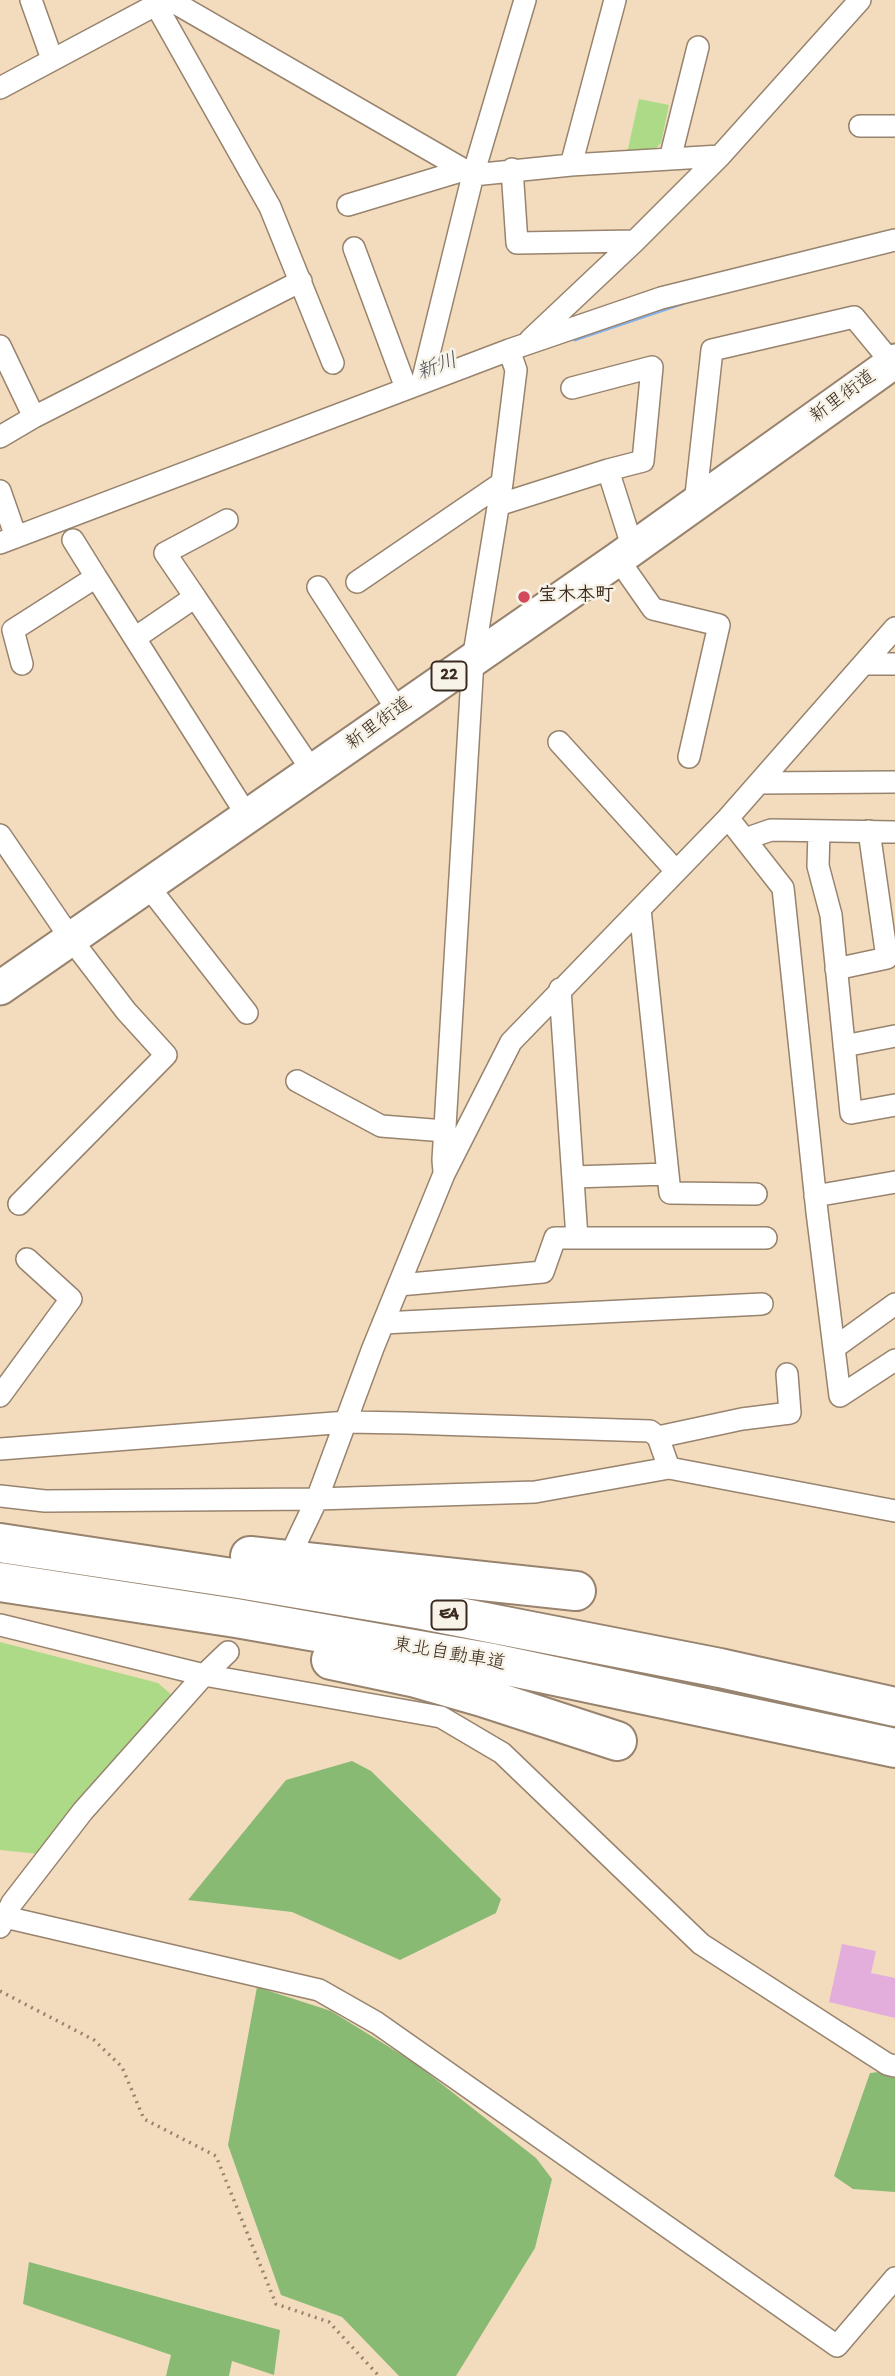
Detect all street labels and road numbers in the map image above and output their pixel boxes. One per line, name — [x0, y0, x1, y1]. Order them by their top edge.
street label: 新里街道 — [807, 366, 881, 430]
road number: 22 — [432, 662, 466, 690]
street label: 新里街道 — [343, 693, 417, 757]
road number: E4 — [432, 1600, 466, 1630]
street label: 東北自動車道 — [391, 1635, 507, 1677]

